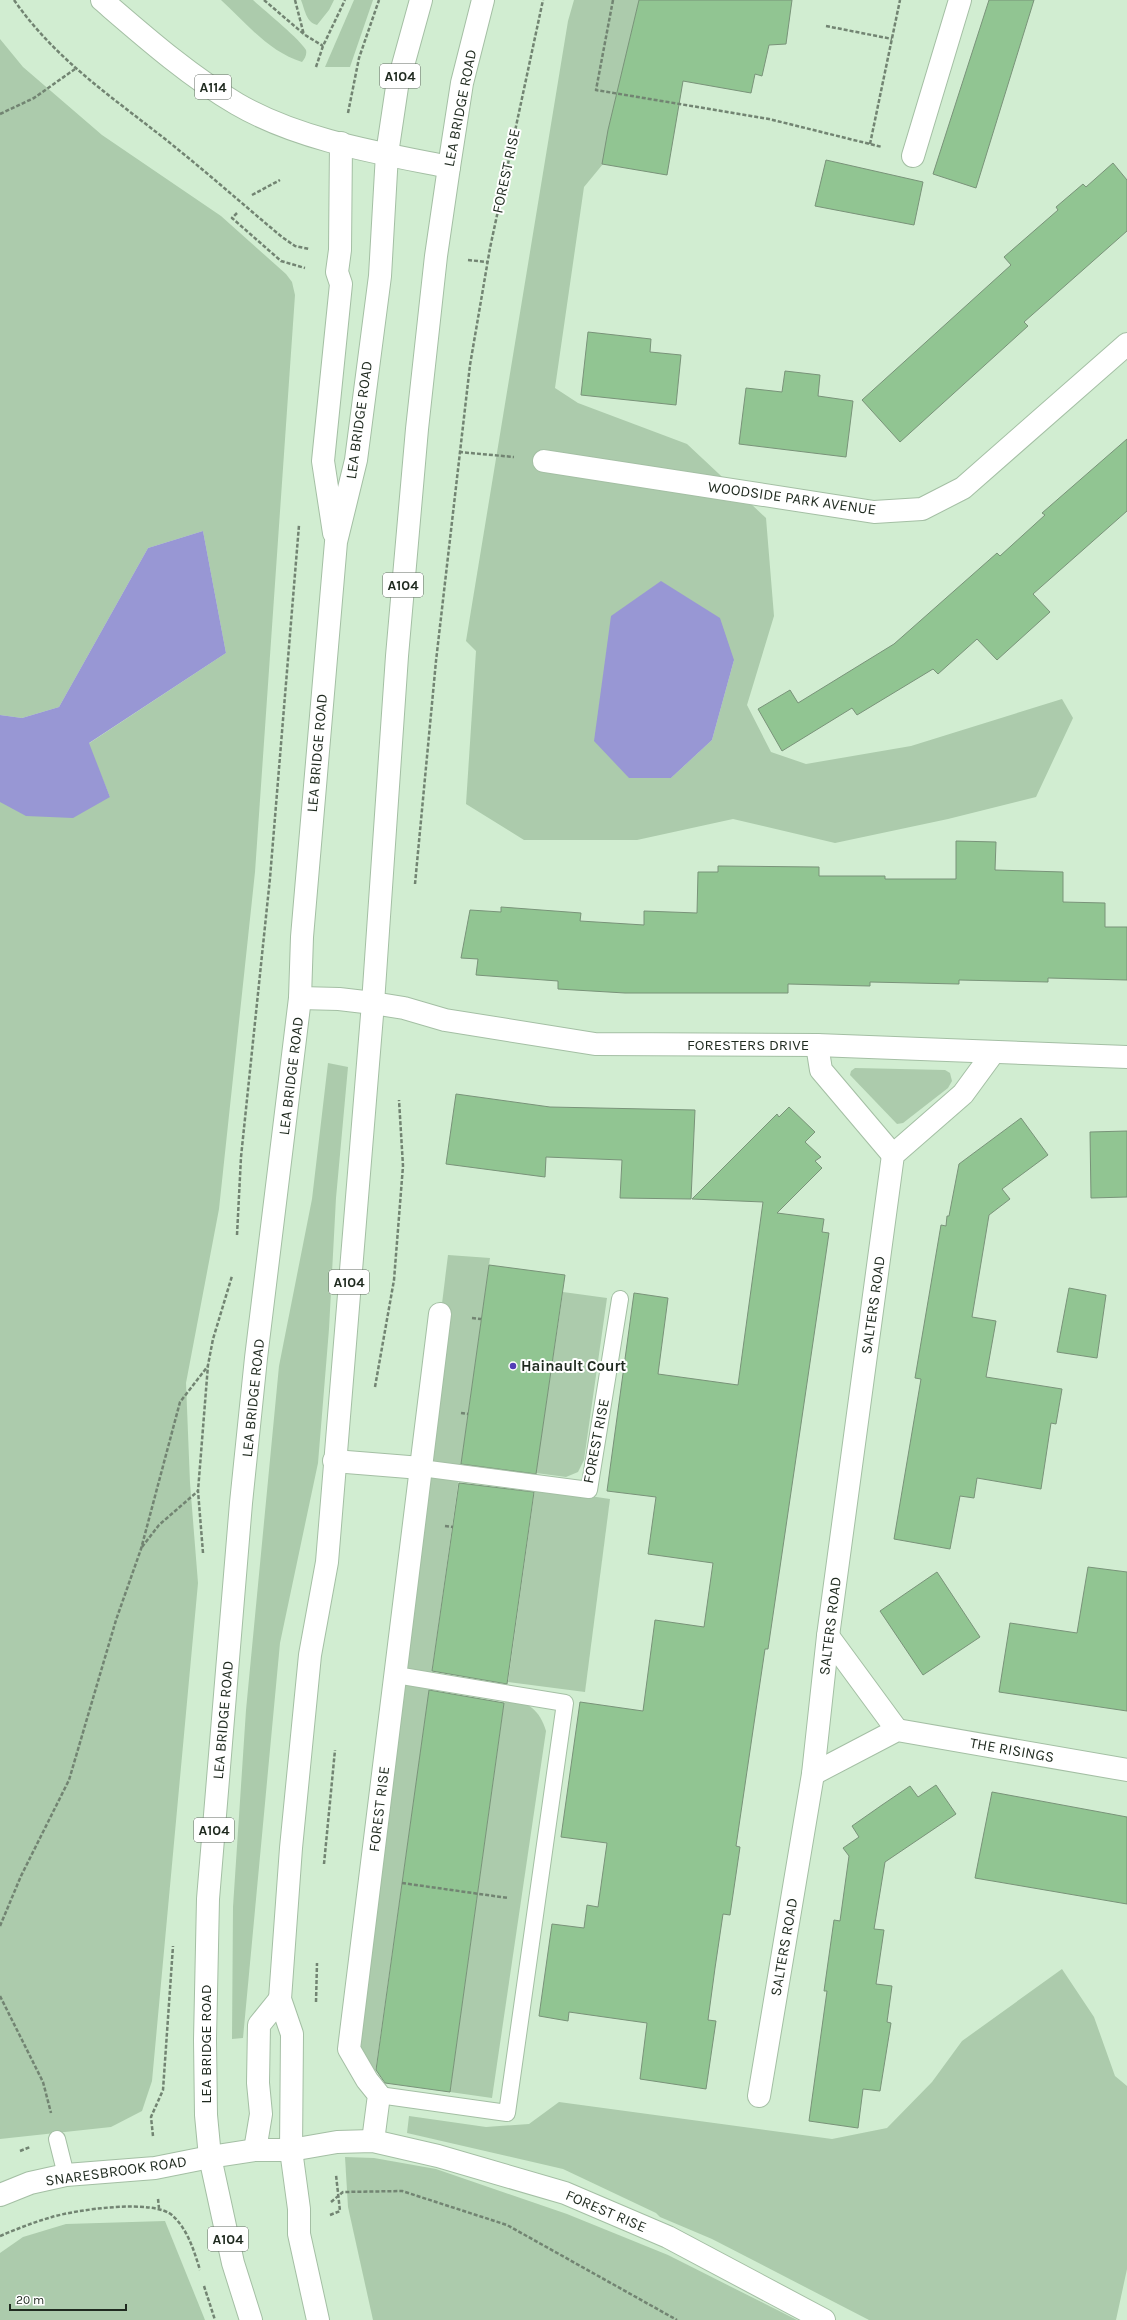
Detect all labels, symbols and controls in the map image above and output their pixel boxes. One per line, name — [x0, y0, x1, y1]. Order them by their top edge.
street label: LEA BRIDGE ROAD — [440, 48, 480, 168]
road number: A104 — [380, 64, 420, 88]
road number: A114 — [195, 75, 231, 99]
street label: FOREST RISE — [488, 127, 524, 215]
street label: LEA BRIDGE ROAD — [342, 360, 376, 480]
street label: WOODSIDE PARK AVENUE — [707, 477, 877, 519]
road number: A104 — [383, 573, 423, 597]
street label: LEA BRIDGE ROAD — [303, 693, 331, 813]
street label: LEA BRIDGE ROAD — [275, 1016, 307, 1136]
street label: FORESTERS DRIVE — [687, 1036, 809, 1054]
street label: SALTERS ROAD — [857, 1255, 889, 1355]
road number: A104 — [329, 1270, 369, 1294]
street label: LEA BRIDGE ROAD — [238, 1338, 268, 1458]
place label: Hainault Court — [521, 1357, 626, 1375]
marker: Hainault Court — [508, 1361, 518, 1371]
street label: FOREST RISE — [579, 1397, 613, 1485]
street label: SALTERS ROAD — [815, 1576, 845, 1676]
street label: LEA BRIDGE ROAD — [209, 1660, 237, 1780]
street label: THE RISINGS — [968, 1734, 1056, 1766]
street label: FOREST RISE — [365, 1765, 393, 1853]
road number: A104 — [194, 1818, 234, 1842]
street label: SALTERS ROAD — [767, 1897, 801, 1997]
street label: LEA BRIDGE ROAD — [197, 1984, 215, 2104]
street label: SNARESBROOK ROAD — [44, 2152, 188, 2190]
street label: FOREST RISE — [563, 2186, 649, 2236]
road number: A104 — [208, 2227, 248, 2251]
scale bar — [10, 2286, 126, 2312]
text: 20 m — [16, 2293, 44, 2307]

